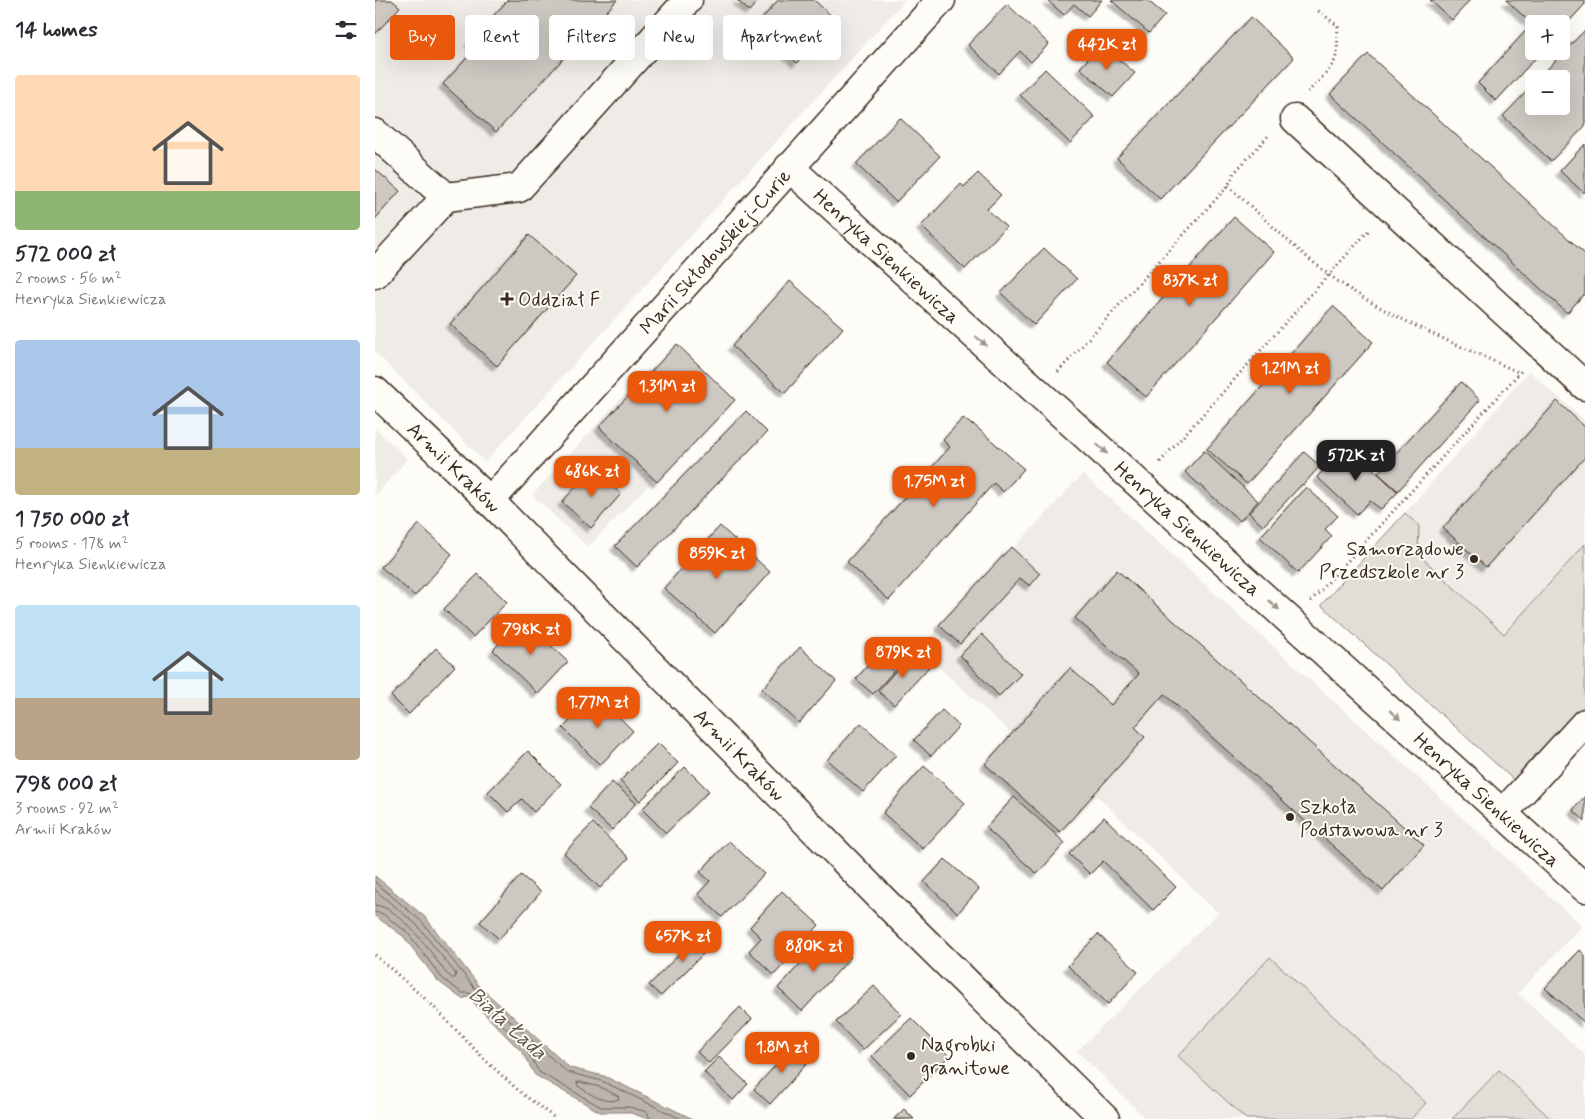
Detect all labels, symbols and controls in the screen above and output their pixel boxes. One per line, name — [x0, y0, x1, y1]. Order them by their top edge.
chip: Buy — [390, 15, 455, 60]
chip: Rent — [465, 15, 539, 60]
chip: Filters — [549, 15, 635, 60]
chip: New — [645, 15, 713, 60]
chip: Apartment — [723, 15, 841, 60]
map controls — [1525, 15, 1570, 115]
button: + — [1525, 15, 1570, 60]
text: 14 homes — [15, 16, 98, 44]
icon: filters — [332, 16, 360, 44]
pin: 442K zł — [1061, 28, 1153, 71]
text: 442K zł — [1078, 34, 1136, 55]
button: − — [1525, 70, 1570, 115]
icon: home — [143, 108, 233, 198]
street label: Marii Skłodowskiej-Curie — [634, 163, 798, 341]
street label: Henryka Sienkiewicza — [807, 183, 965, 330]
text: 572 000 zł — [15, 240, 116, 268]
pin: 837K zł — [1144, 264, 1236, 307]
text: 2 rooms · 56 m² — [15, 268, 122, 289]
text: 837K zł — [1163, 270, 1217, 291]
place label: Oddział F — [518, 287, 600, 314]
text: Henryka Sienkiewicza — [15, 289, 166, 310]
marker: Oddział F — [500, 292, 514, 306]
one-way arrow — [975, 335, 988, 346]
pin: 1.21M zł — [1238, 352, 1342, 395]
text: 1.21M zł — [1261, 358, 1319, 379]
pin: 1.31M zł — [615, 370, 719, 413]
icon: home — [143, 373, 233, 463]
text: 1.31M zł — [638, 376, 696, 397]
street label: Armii Kraków — [401, 417, 507, 520]
pin: 572K zł — [1310, 440, 1402, 482]
one-way arrow — [1095, 444, 1108, 455]
text: 572K zł — [1328, 445, 1384, 466]
pin: 686K zł — [546, 456, 638, 498]
street label: Henryka Sienkiewicza — [1107, 456, 1266, 603]
text: 686K zł — [565, 461, 619, 482]
pin: 1.75M zł — [882, 466, 986, 508]
text: 1.75M zł — [903, 471, 965, 492]
text: 1 750 000 zł — [15, 505, 129, 533]
text: 5 rooms · 178 m² — [15, 533, 129, 554]
place label: Samorządowe Przedszkole nr 3 — [1319, 536, 1464, 586]
pin: 859K zł — [671, 538, 763, 580]
text: 859K zł — [689, 543, 745, 564]
marker: Samorządowe Przedszkole nr 3 — [1468, 553, 1480, 565]
text: Henryka Sienkiewicza — [15, 554, 166, 575]
one-way arrow — [1268, 599, 1280, 611]
pin: 798K zł — [485, 614, 577, 656]
text: 798K zł — [502, 619, 560, 640]
pin: 879K zł — [857, 636, 949, 679]
icon: home — [143, 638, 233, 728]
text: 879K zł — [875, 642, 931, 663]
pin: 1.77M zł — [546, 686, 650, 729]
text: 1.77M zł — [568, 692, 628, 713]
street label: Armii Kraków — [687, 703, 791, 808]
one-way arrow — [1388, 709, 1401, 720]
street label: Henryka Sienkiewicza — [1407, 727, 1565, 874]
text: 798 000 zł — [15, 770, 117, 798]
place label: Szkoła Podstawowa nr 3 — [1300, 794, 1443, 844]
text: 3 rooms · 92 m² — [15, 798, 119, 819]
marker: Szkoła Podstawowa nr 3 — [1284, 811, 1296, 823]
text: Armii Kraków — [15, 819, 112, 840]
pin: 657K zł — [637, 920, 729, 963]
text: 657K zł — [655, 926, 711, 947]
pin: 880K zł — [768, 930, 860, 973]
text: 880K zł — [785, 936, 843, 957]
water label: Biała Łada — [462, 981, 553, 1066]
pin: 1.8M zł — [736, 1032, 828, 1074]
place label: Nagrobki granitowe — [921, 1032, 1010, 1082]
text: 1.8M zł — [756, 1037, 808, 1058]
marker: Nagrobki granitowe — [905, 1050, 917, 1062]

